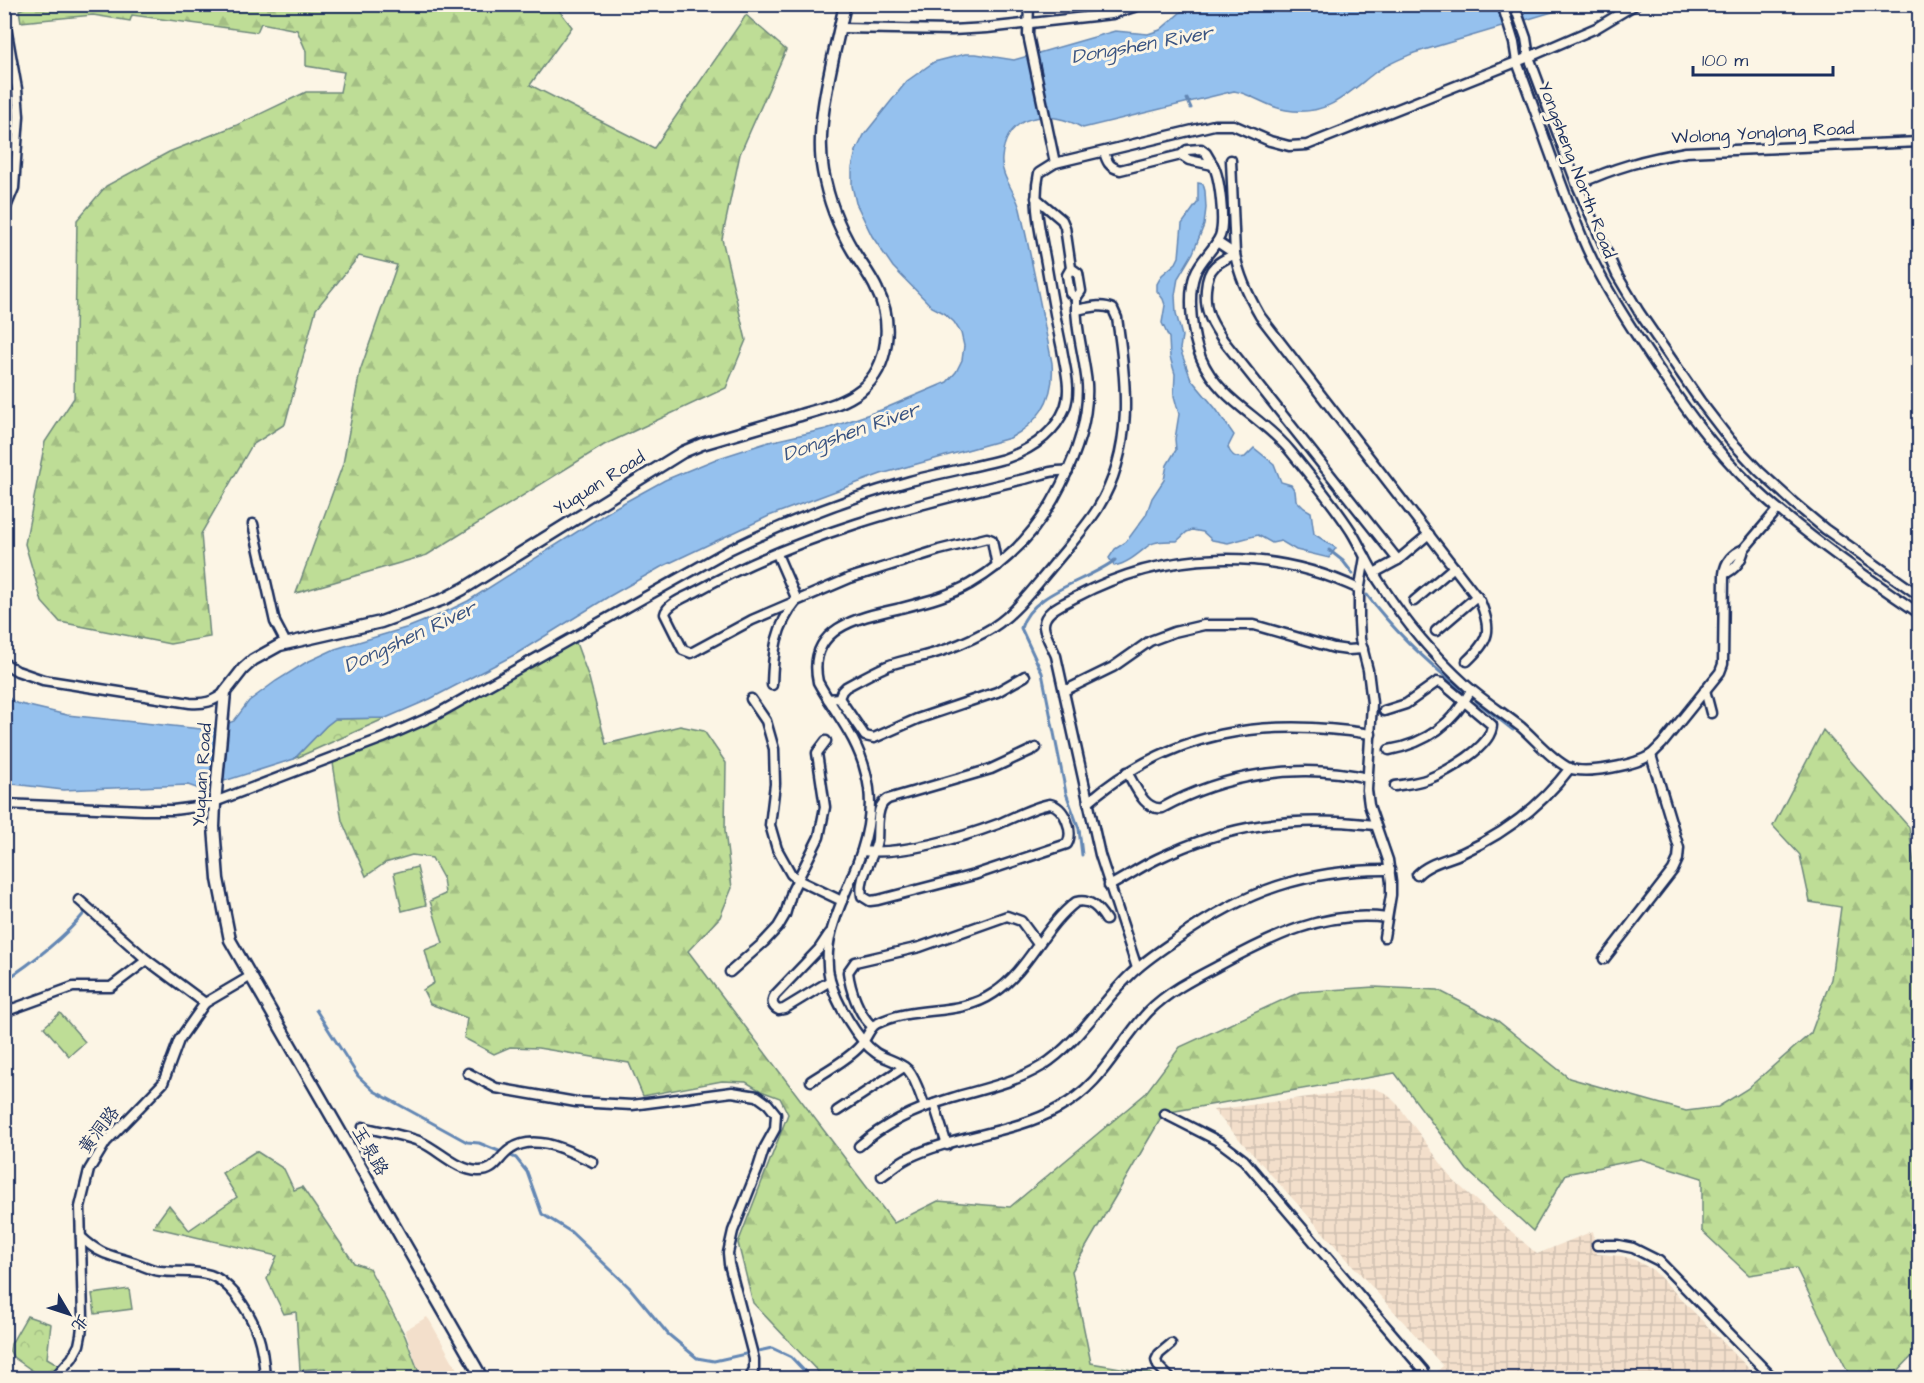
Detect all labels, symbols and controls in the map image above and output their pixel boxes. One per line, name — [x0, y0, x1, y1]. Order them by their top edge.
water label: Dongshen River — [1069, 18, 1217, 72]
scale bar — [1693, 39, 1832, 77]
text: 100 m — [1702, 48, 1748, 73]
street label: Yongsheng North Road — [1531, 78, 1622, 262]
street label: Wolong Yonglong Road — [1671, 116, 1855, 151]
water label: Dongshen River — [779, 395, 925, 469]
street label: Yuquan Road — [548, 445, 650, 521]
water label: Dongshen River — [339, 593, 483, 681]
street label: Yuquan Road — [186, 722, 218, 828]
street label: 黄洞路 — [73, 1101, 125, 1159]
street label: 玉泉路 — [346, 1121, 394, 1181]
north arrow — [39, 1284, 99, 1344]
text: 北 — [66, 1310, 93, 1336]

